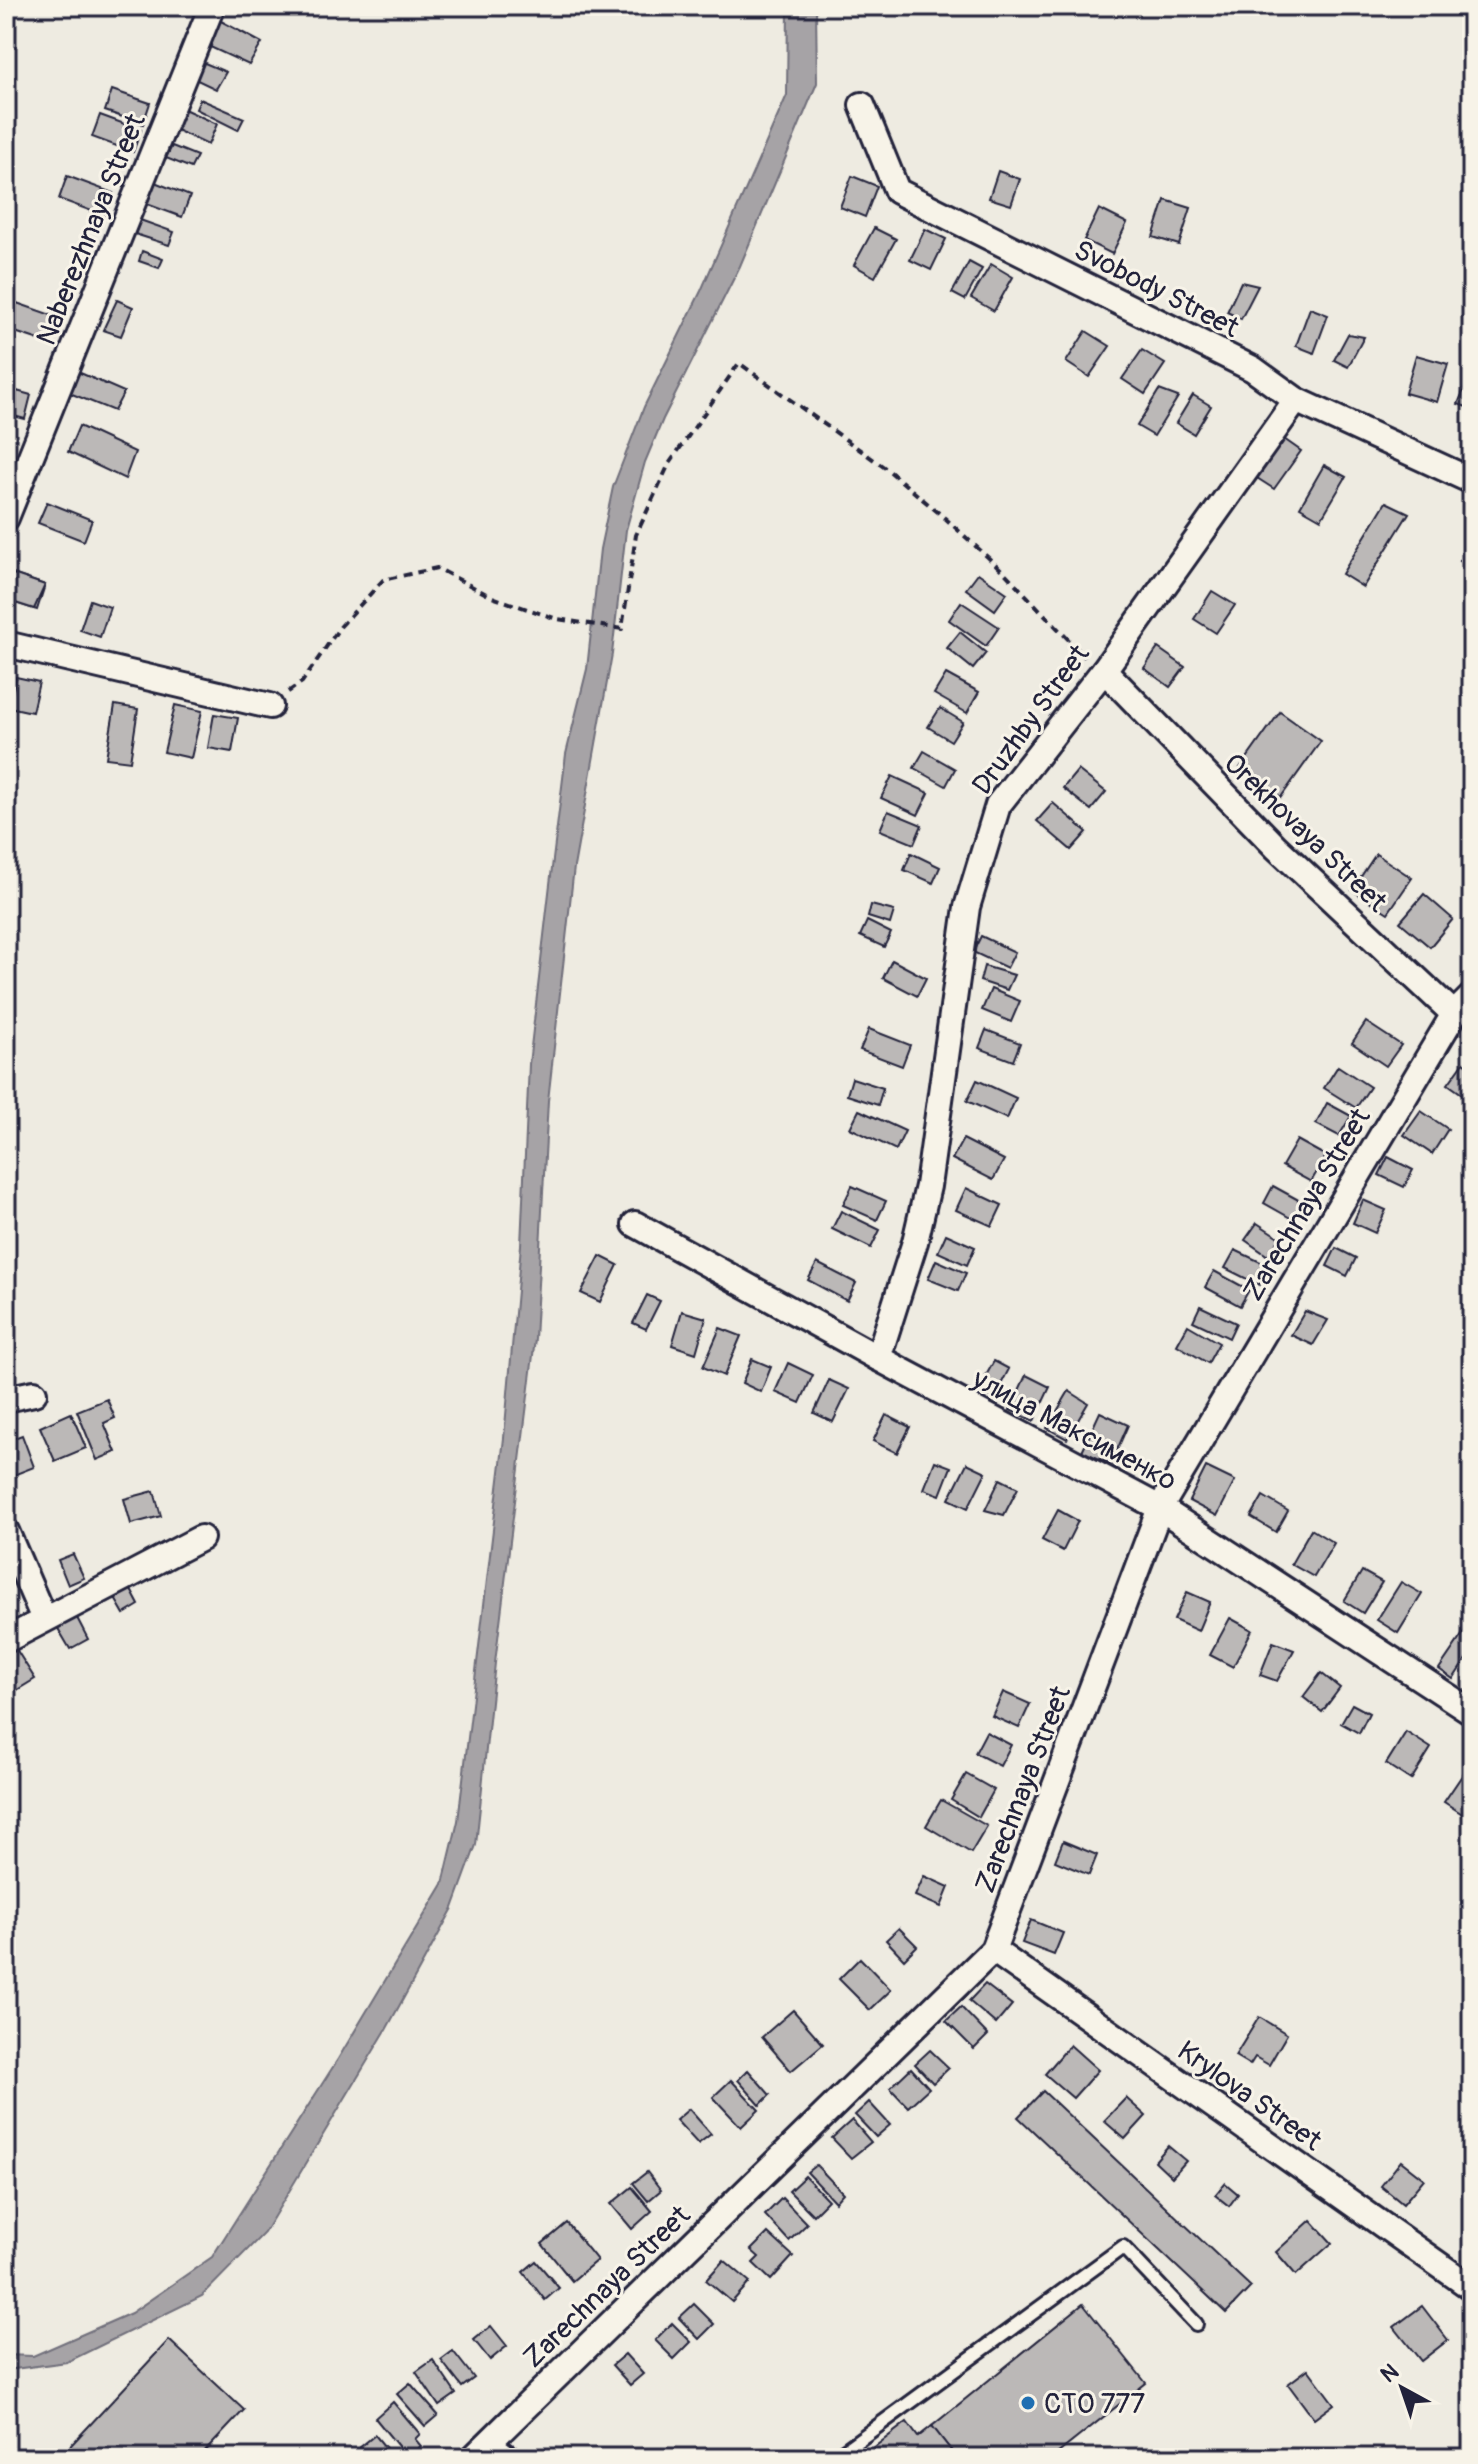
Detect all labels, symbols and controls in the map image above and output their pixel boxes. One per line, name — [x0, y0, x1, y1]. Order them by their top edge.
street label: Naberezhnaya Street — [29, 108, 154, 350]
street label: Svobody Street — [1068, 233, 1245, 346]
street label: Druzhby Street — [965, 637, 1098, 802]
street label: Orekhovaya Street — [1216, 746, 1394, 920]
street label: Zarechnaya Street — [1236, 1101, 1379, 1307]
street label: улица Максименко — [965, 1361, 1182, 1499]
street label: Zarechnaya Street — [968, 1681, 1079, 1898]
street label: Krylova Street — [1170, 2034, 1329, 2159]
street label: Zarechnaya Street — [516, 2198, 698, 2376]
north arrow — [1362, 2348, 1442, 2428]
text: N — [1375, 2358, 1405, 2389]
place label: СТО 777 — [1044, 2387, 1145, 2422]
marker: СТО 777 — [1019, 2394, 1037, 2412]

